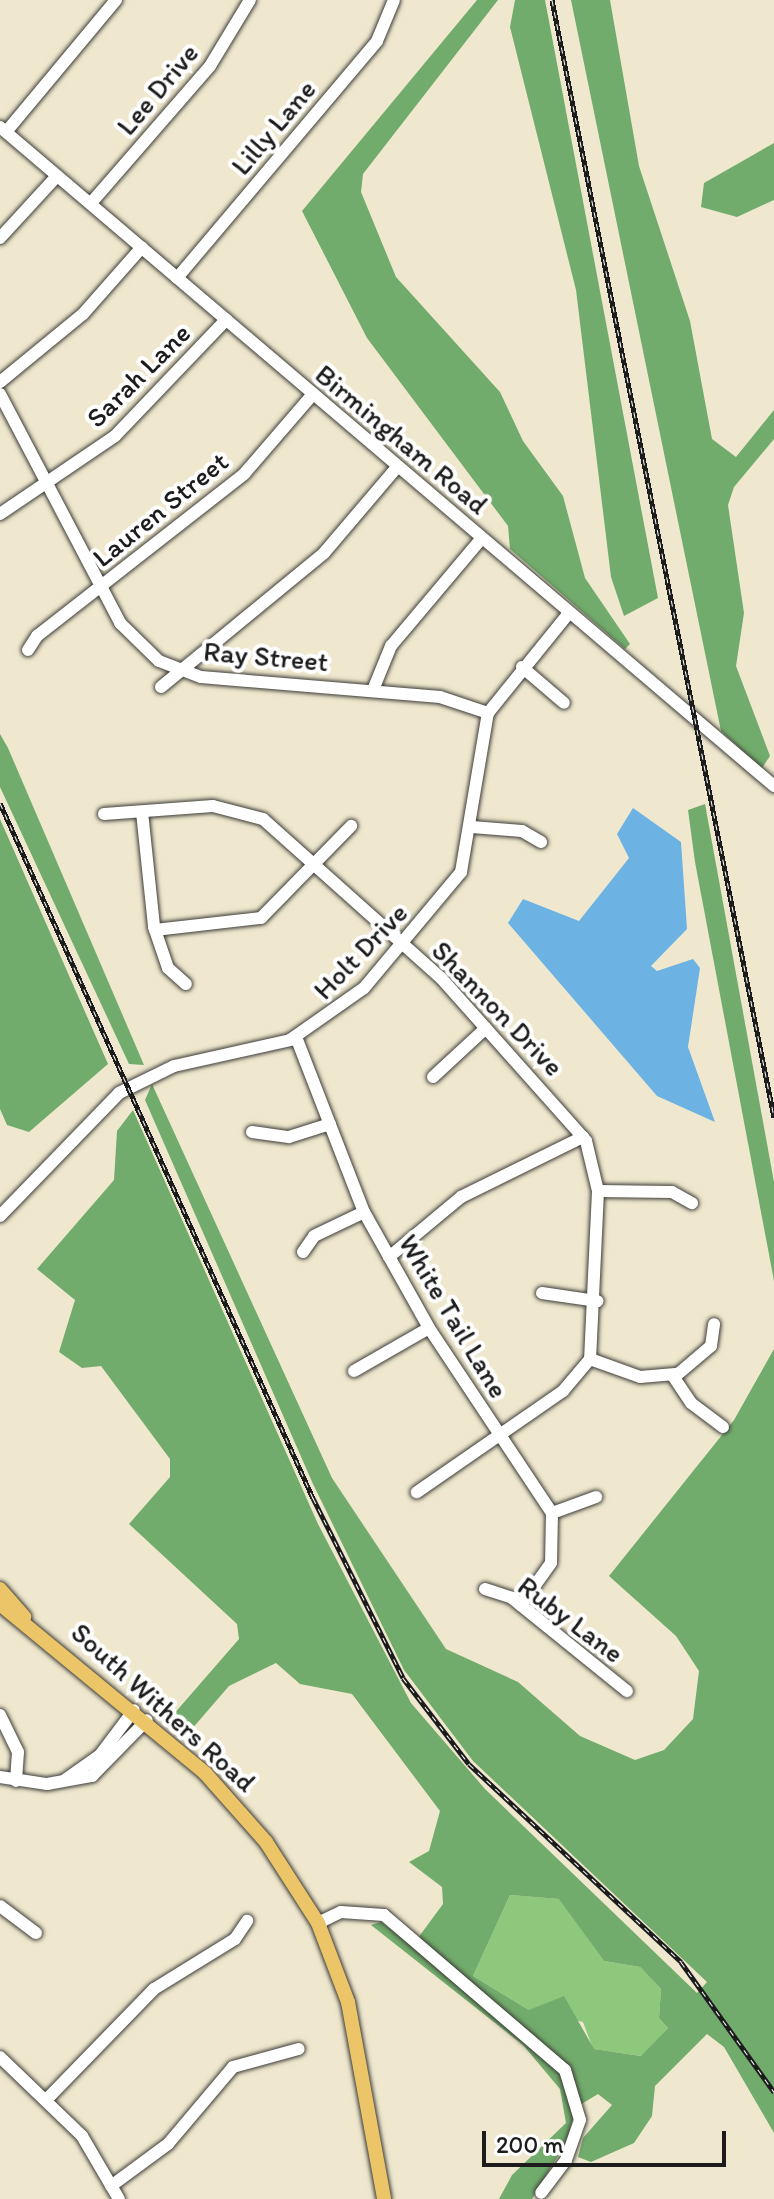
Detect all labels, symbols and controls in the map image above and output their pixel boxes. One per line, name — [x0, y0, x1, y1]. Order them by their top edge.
street label: Lee Drive — [109, 36, 205, 142]
street label: Lilly Lane — [223, 72, 323, 182]
street label: Sarah Lane — [79, 316, 197, 434]
street label: Birmingham Road — [309, 357, 495, 521]
street label: Lauren Street — [86, 444, 234, 574]
street label: Ray Street — [202, 634, 330, 678]
street label: Holt Drive — [306, 896, 414, 1006]
street label: Shannon Drive — [425, 933, 571, 1083]
street label: White Tail Lane — [392, 1229, 516, 1403]
street label: Ruby Lane — [511, 1568, 631, 1670]
street label: South Withers Road — [65, 1616, 263, 1798]
scale bar — [486, 2115, 730, 2165]
text: 200 m — [496, 2130, 564, 2159]

